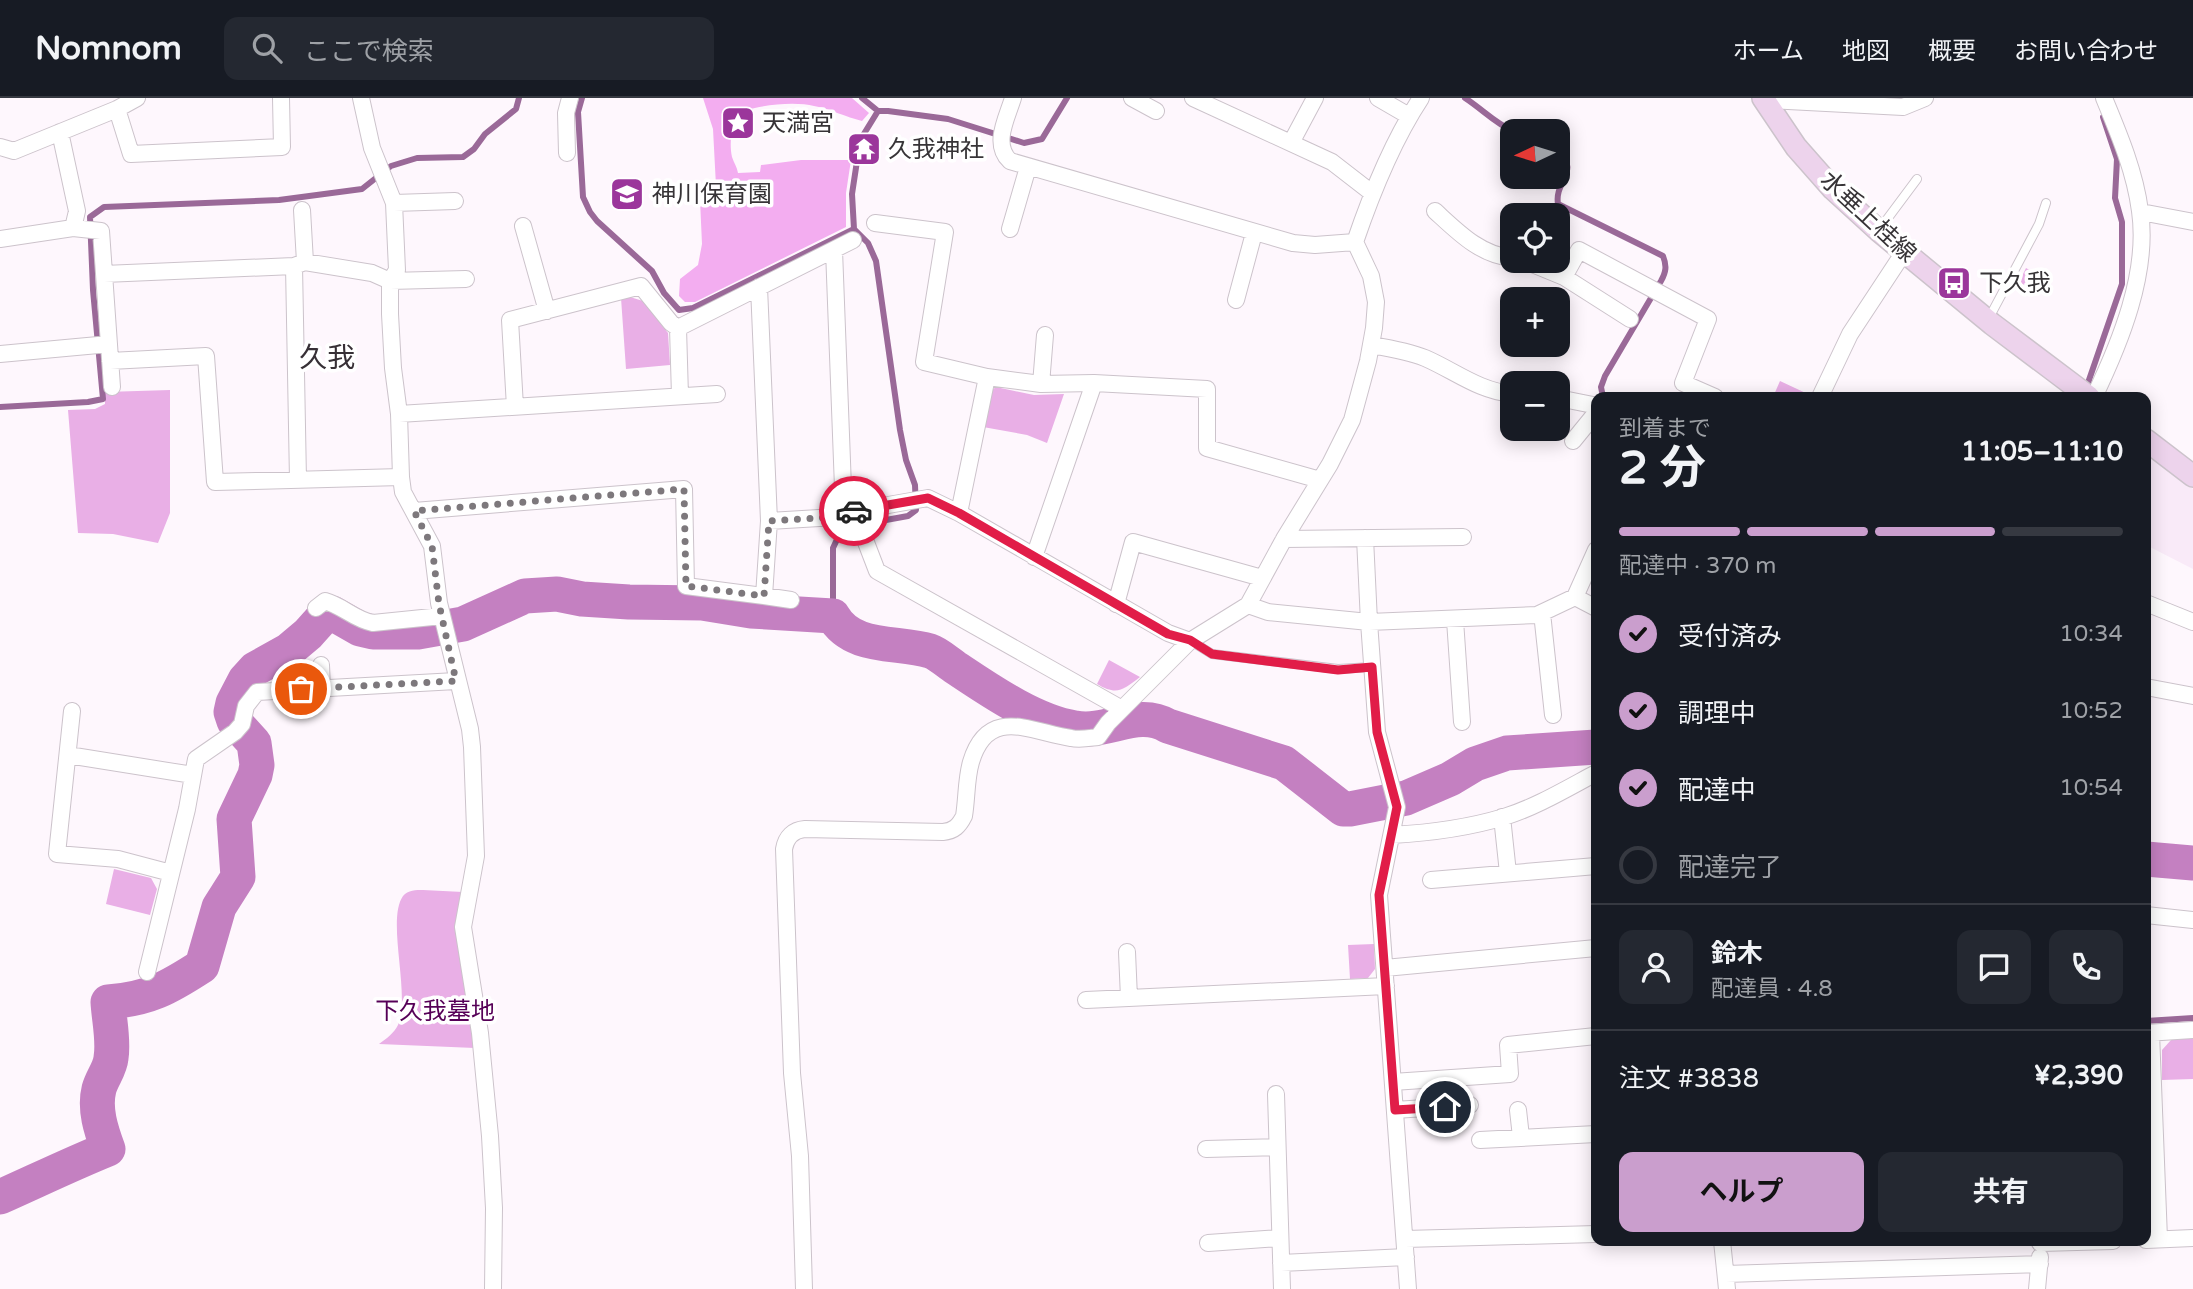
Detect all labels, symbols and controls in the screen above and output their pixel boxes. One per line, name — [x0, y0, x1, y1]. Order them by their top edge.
search box — [224, 17, 714, 80]
text: Nomnom — [35, 29, 182, 68]
icon: search — [248, 29, 286, 67]
text: ここで検索 — [304, 36, 434, 67]
text: ホーム — [1733, 37, 1804, 66]
text: 地図 — [1842, 37, 1890, 66]
text: 概要 — [1928, 37, 1976, 66]
text: お問い合わせ — [2014, 37, 2158, 66]
place icon: 天満宮 — [719, 104, 757, 142]
place label: 天満宮 — [762, 109, 834, 138]
north arrow — [1500, 119, 1570, 189]
map controls — [1500, 119, 1570, 441]
temple icon: 久我神社 — [845, 130, 883, 168]
place label: 久我神社 — [888, 135, 984, 164]
street label: 水垂上桂線 — [1814, 165, 1922, 269]
school or university icon: 神川保育園 — [608, 175, 646, 213]
place label: 神川保育園 — [652, 180, 772, 209]
button: locate — [1500, 203, 1570, 273]
bus stop icon: 下久我 — [1935, 264, 1973, 302]
place label: 下久我 — [1979, 269, 2051, 298]
button: + — [1500, 287, 1570, 357]
district label: 久我 — [299, 341, 355, 375]
button: − — [1500, 371, 1570, 441]
text: 到着まで — [1619, 415, 1711, 443]
text: 11:05–11:10 — [1961, 436, 2123, 467]
text: 2 分 — [1619, 441, 1706, 496]
courier — [819, 476, 889, 546]
icon: car — [835, 492, 873, 530]
text: 配達中 · 370 m — [1619, 552, 1776, 580]
icon: check — [1619, 615, 1657, 653]
text: 10:34 — [2059, 620, 2123, 648]
text: 受付済み — [1678, 621, 1782, 652]
pin — [271, 659, 331, 719]
icon: bag — [282, 670, 320, 708]
icon: check — [1619, 692, 1657, 730]
text: 10:52 — [2059, 697, 2123, 725]
text: 調理中 — [1678, 698, 1756, 729]
icon: check — [1619, 769, 1657, 807]
text: 10:54 — [2059, 774, 2123, 802]
text: 配達中 — [1678, 775, 1756, 806]
text: 配達完了 — [1678, 852, 1782, 883]
button: person — [1619, 930, 1693, 1004]
button: chat — [1957, 930, 2031, 1004]
button: phone — [2049, 930, 2123, 1004]
text: 鈴木 — [1711, 938, 1763, 969]
text: 配達員 · 4.8 — [1711, 975, 1833, 1003]
park label: 下久我墓地 — [375, 997, 495, 1026]
text: ¥2,390 — [2034, 1060, 2123, 1091]
text: 注文 #3838 — [1619, 1063, 1759, 1094]
pin — [1415, 1077, 1475, 1137]
icon: home — [1426, 1088, 1464, 1126]
button: ヘルプ — [1619, 1152, 1864, 1232]
button: 共有 — [1878, 1152, 2123, 1232]

